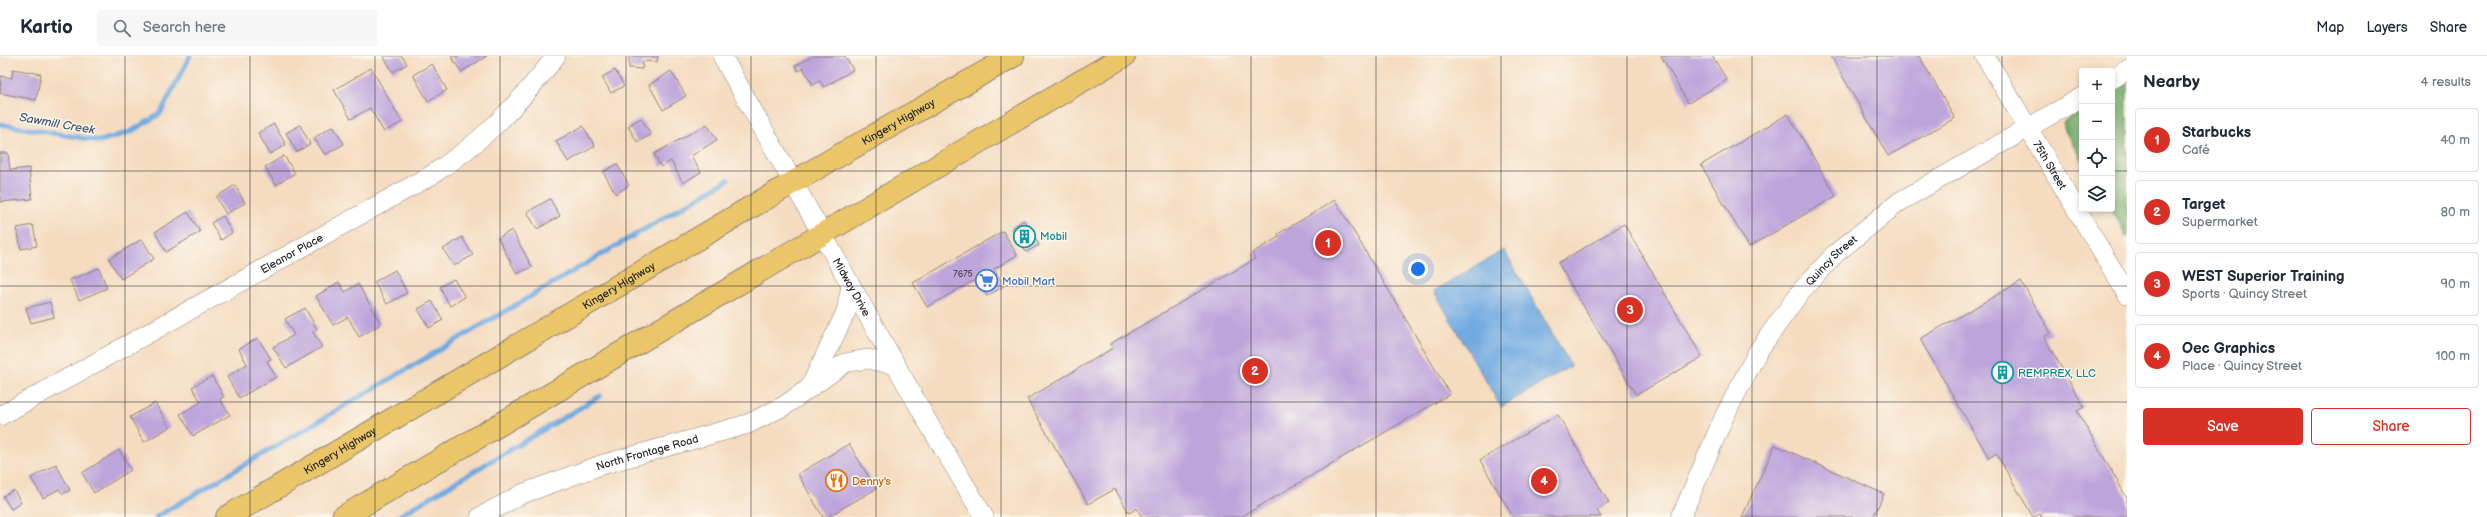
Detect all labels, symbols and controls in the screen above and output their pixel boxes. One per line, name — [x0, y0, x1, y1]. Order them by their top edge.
search box — [97, 10, 377, 46]
text: Kartio — [20, 16, 73, 39]
icon: search — [111, 17, 133, 39]
text: Search here — [143, 18, 226, 37]
text: Map — [2316, 19, 2344, 36]
text: Layers — [2366, 19, 2408, 36]
text: Share — [2430, 19, 2467, 36]
map controls — [2079, 68, 2115, 212]
button: + — [2079, 68, 2115, 104]
text: Nearby — [2143, 72, 2200, 92]
text: 4 results — [2421, 74, 2471, 90]
street label: Kingery Highway — [859, 96, 937, 148]
button: − — [2079, 104, 2115, 140]
water label: Sawmill Creek — [18, 110, 97, 138]
text: Starbucks — [2182, 123, 2251, 142]
text: 1 — [2154, 132, 2160, 148]
text: 40 m — [2440, 132, 2470, 148]
street label: 75th Street — [2031, 138, 2070, 192]
button: locate — [2079, 140, 2115, 176]
text: Café — [2182, 142, 2210, 158]
button: layers — [2079, 176, 2115, 212]
text: Target — [2182, 195, 2225, 214]
text: 2 — [2153, 204, 2161, 220]
text: 80 m — [2441, 204, 2470, 220]
text: Supermarket — [2182, 214, 2258, 230]
building icon: Mobil — [1012, 223, 1038, 249]
pin: 1 — [1315, 228, 1341, 258]
street label: Eleanor Place — [258, 230, 326, 276]
place label: Mobil — [1040, 230, 1067, 243]
street label: Quincy Street — [1803, 232, 1860, 288]
street label: Midway Drive — [830, 256, 874, 319]
street label: Kingery Highway — [580, 259, 657, 312]
your location — [1408, 259, 1428, 279]
text: WEST Superior Training — [2182, 267, 2345, 286]
supermarket icon: Mobil Mart — [974, 268, 1000, 294]
house number: 7675 — [953, 269, 973, 280]
place label: Mobil Mart — [1002, 275, 1056, 288]
text: 3 — [2153, 276, 2161, 292]
text: 90 m — [2441, 276, 2470, 292]
text: Sports · Quincy Street — [2182, 286, 2307, 302]
pin: 3 — [1617, 295, 1643, 325]
text: Oec Graphics — [2182, 339, 2275, 358]
text: 4 — [2153, 348, 2161, 364]
text: 100 m — [2435, 348, 2470, 364]
pin: 2 — [1242, 356, 1268, 386]
text: Place · Quincy Street — [2182, 358, 2302, 374]
building icon: REMPREX, LLC — [1989, 360, 2015, 386]
place label: REMPREX, LLC — [2018, 367, 2096, 380]
button: Save — [2143, 408, 2303, 445]
button: Share — [2311, 408, 2471, 445]
street label: Kingery Highway — [301, 424, 378, 477]
street label: North Frontage Road — [594, 432, 700, 473]
pin: 4 — [1531, 466, 1557, 496]
restaurant icon: Denny's — [824, 468, 850, 494]
place label: Denny's — [852, 475, 891, 488]

